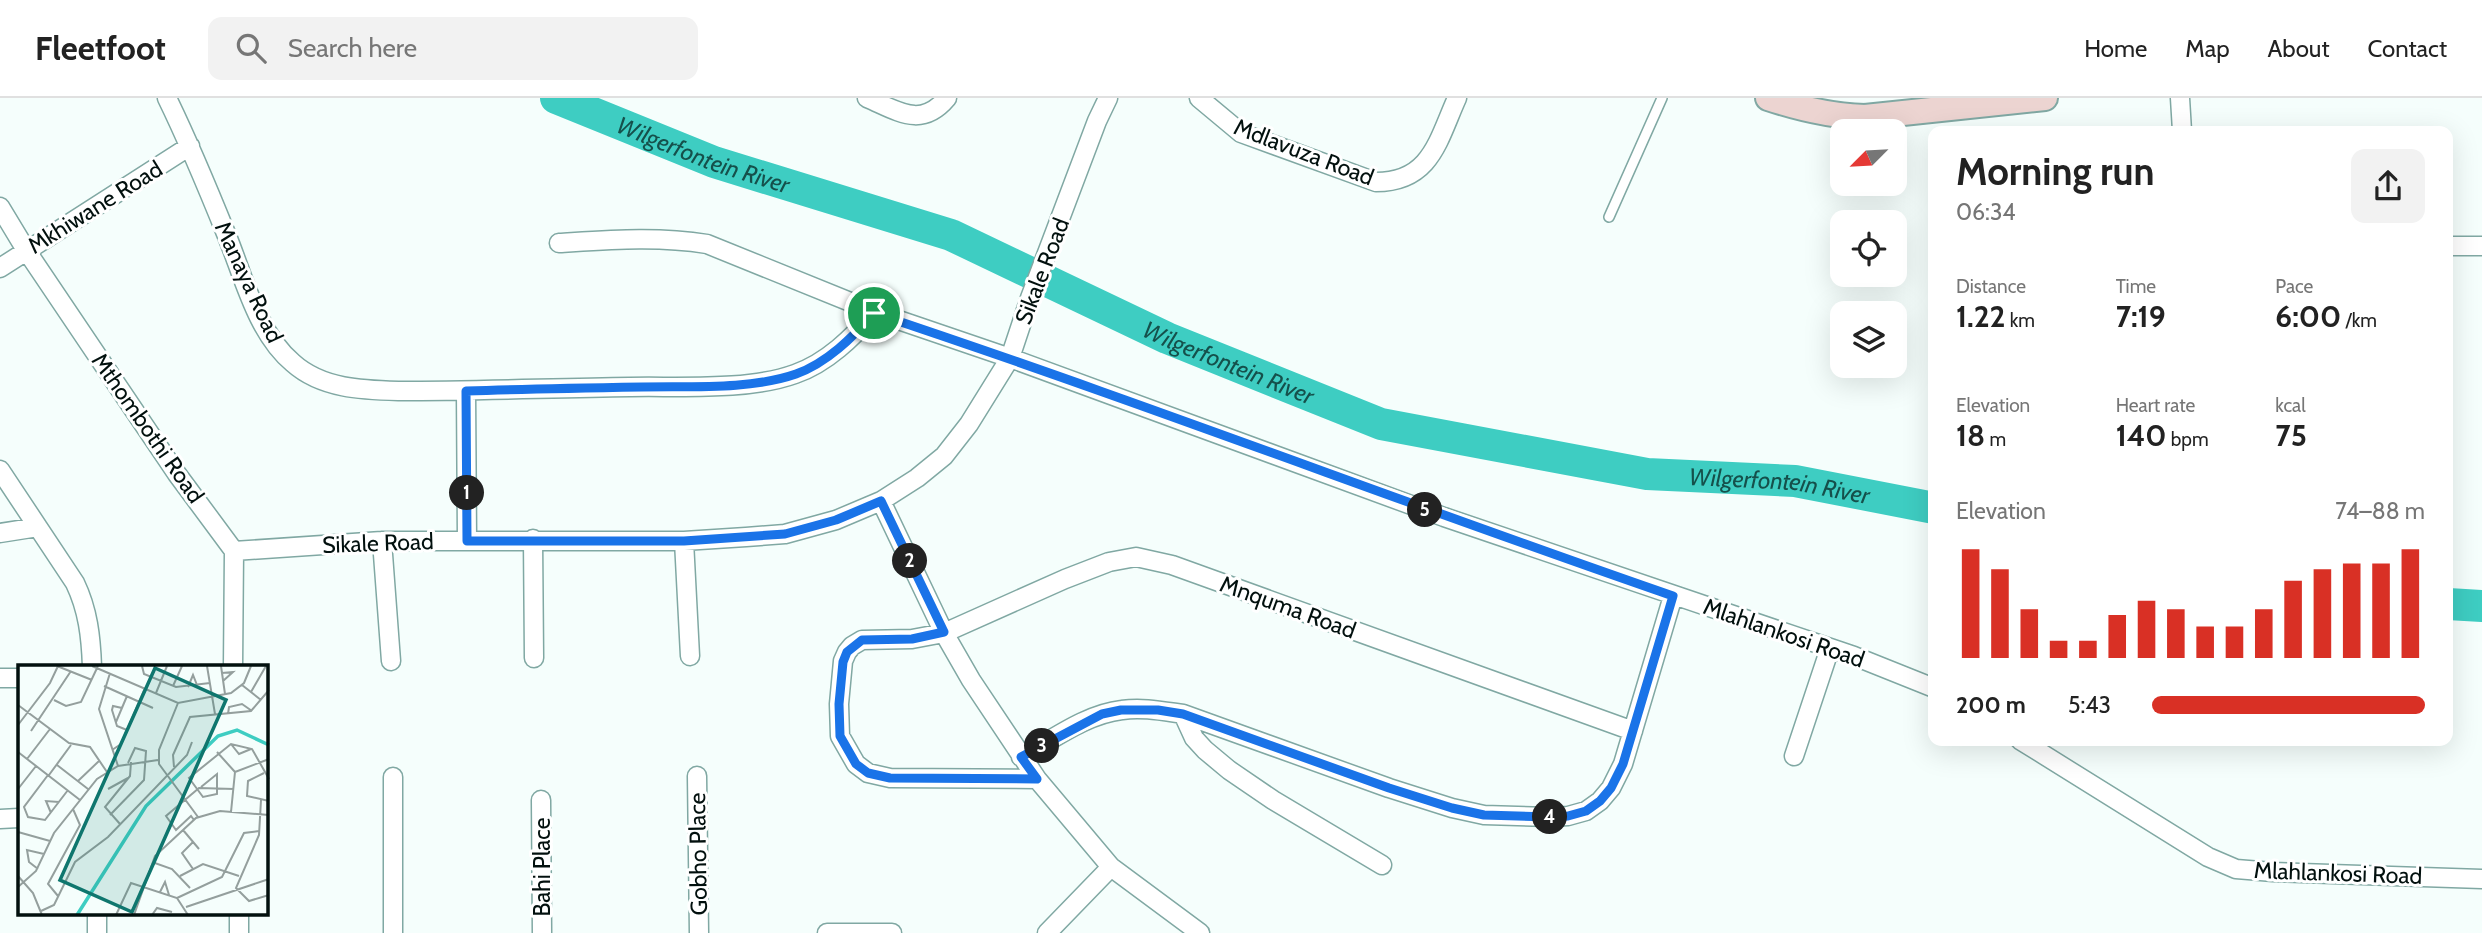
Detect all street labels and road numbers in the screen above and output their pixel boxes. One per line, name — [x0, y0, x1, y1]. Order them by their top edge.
street label: Mdlavuza Road — [1230, 112, 1378, 192]
street label: Mkhiwane Road — [23, 154, 167, 260]
street label: Sikale Road — [1009, 214, 1075, 328]
street label: Manaya Road — [209, 217, 289, 347]
street label: Mthombothi Road — [86, 348, 210, 508]
street label: Sikale Road — [322, 527, 434, 559]
street label: Mnquma Road — [1216, 569, 1360, 645]
street label: Mlahlankosi Road — [1700, 592, 1868, 674]
street label: Gobho Place — [683, 792, 713, 916]
street label: Bahi Place — [528, 817, 556, 916]
street label: Mlahlankosi Road — [2253, 856, 2423, 890]

